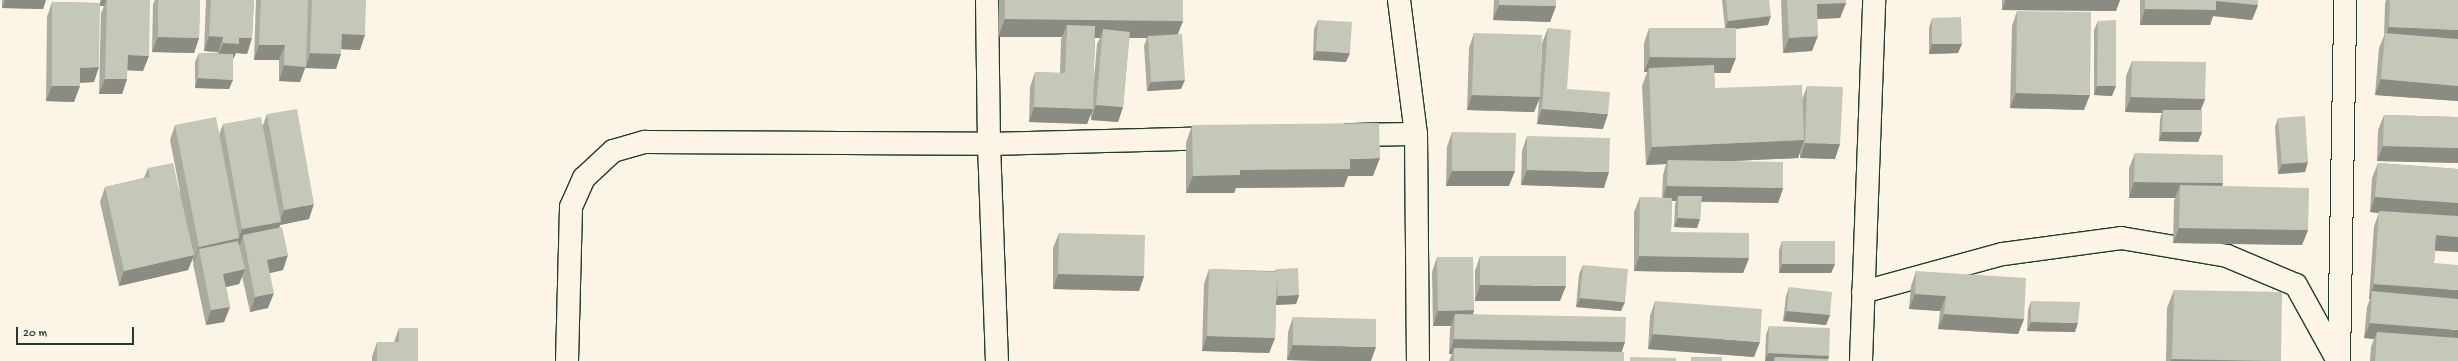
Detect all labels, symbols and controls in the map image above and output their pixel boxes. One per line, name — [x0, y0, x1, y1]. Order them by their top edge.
scale bar — [18, 319, 136, 345]
text: 20 m — [23, 327, 47, 341]

